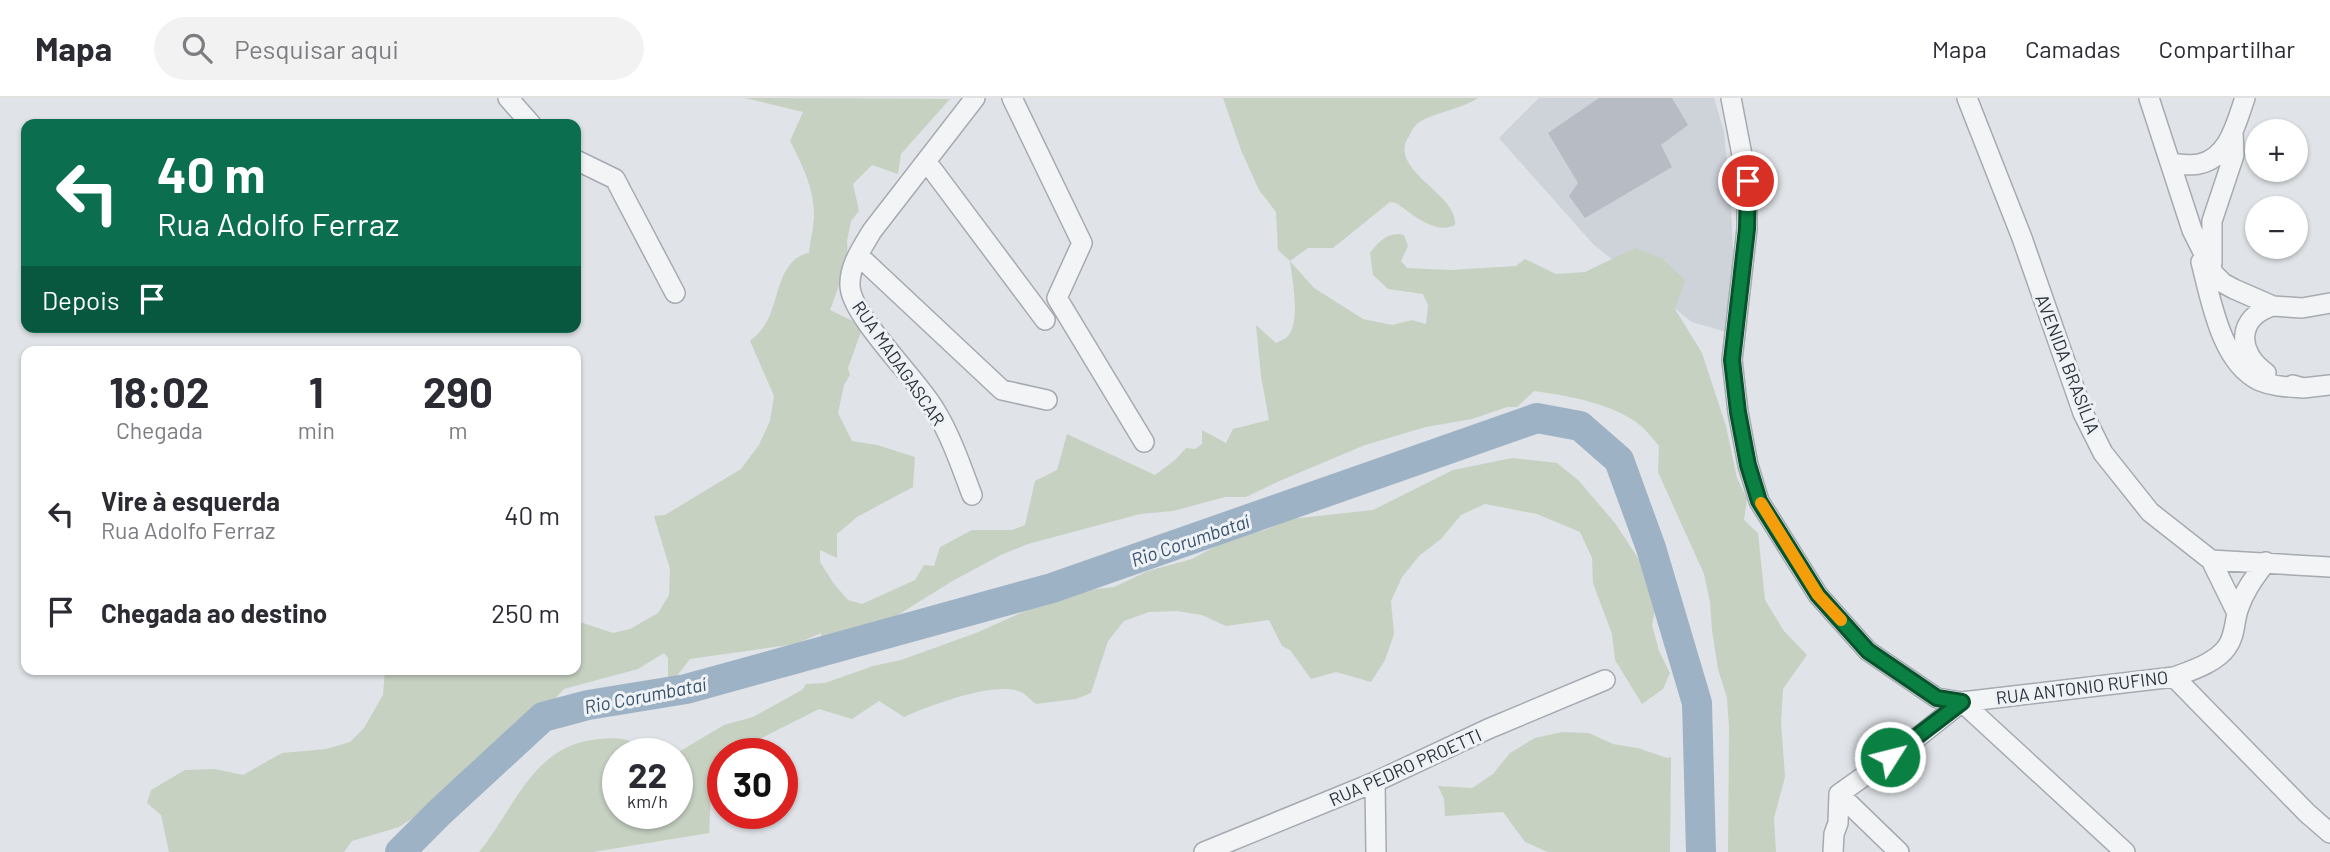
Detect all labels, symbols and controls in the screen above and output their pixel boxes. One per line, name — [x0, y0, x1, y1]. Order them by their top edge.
search box — [154, 17, 644, 80]
text: Mapa — [35, 28, 112, 68]
icon: search — [178, 29, 216, 67]
text: Pesquisar aqui — [234, 33, 399, 64]
text: Mapa — [1932, 34, 1987, 63]
text: Camadas — [2025, 34, 2121, 63]
text: Compartilhar — [2159, 34, 2295, 63]
map controls — [2245, 119, 2308, 259]
button: + — [2245, 119, 2308, 182]
text: 40 m — [157, 144, 265, 203]
icon: left — [42, 147, 133, 238]
pin — [1718, 151, 1778, 211]
icon: arrive — [1729, 162, 1767, 200]
button: − — [2245, 196, 2308, 259]
text: Rua Adolfo Ferraz — [157, 204, 399, 242]
icon: arrive — [133, 280, 171, 318]
text: Depois — [42, 284, 119, 315]
street label: AVENIDA BRASÍLIA — [2031, 291, 2105, 437]
street label: RUA MADAGASCAR — [848, 297, 950, 429]
text: 18:02 — [109, 366, 209, 416]
text: 1 — [309, 366, 324, 416]
text: 290 — [423, 366, 493, 416]
text: Chegada — [116, 416, 203, 444]
text: min — [298, 416, 335, 444]
text: m — [448, 416, 467, 444]
text: Vire à esquerda — [101, 485, 280, 516]
icon: left — [42, 495, 80, 533]
text: 40 m — [504, 499, 560, 530]
water label: Rio Corumbataí — [1128, 509, 1253, 571]
text: Rua Adolfo Ferraz — [101, 516, 275, 544]
icon: arrive — [42, 593, 80, 631]
text: Chegada ao destino — [101, 597, 327, 628]
text: 250 m — [491, 597, 560, 628]
street label: RUA ANTONIO RUFINO — [1995, 666, 2169, 708]
water label: Rio Corumbataí — [582, 672, 709, 718]
position arrow — [1853, 720, 1927, 794]
street label: RUA PEDRO PROETTI — [1325, 724, 1485, 810]
speed limit sign: 30 — [707, 738, 798, 829]
text: 22 — [628, 753, 667, 795]
text: km/h — [627, 790, 668, 812]

